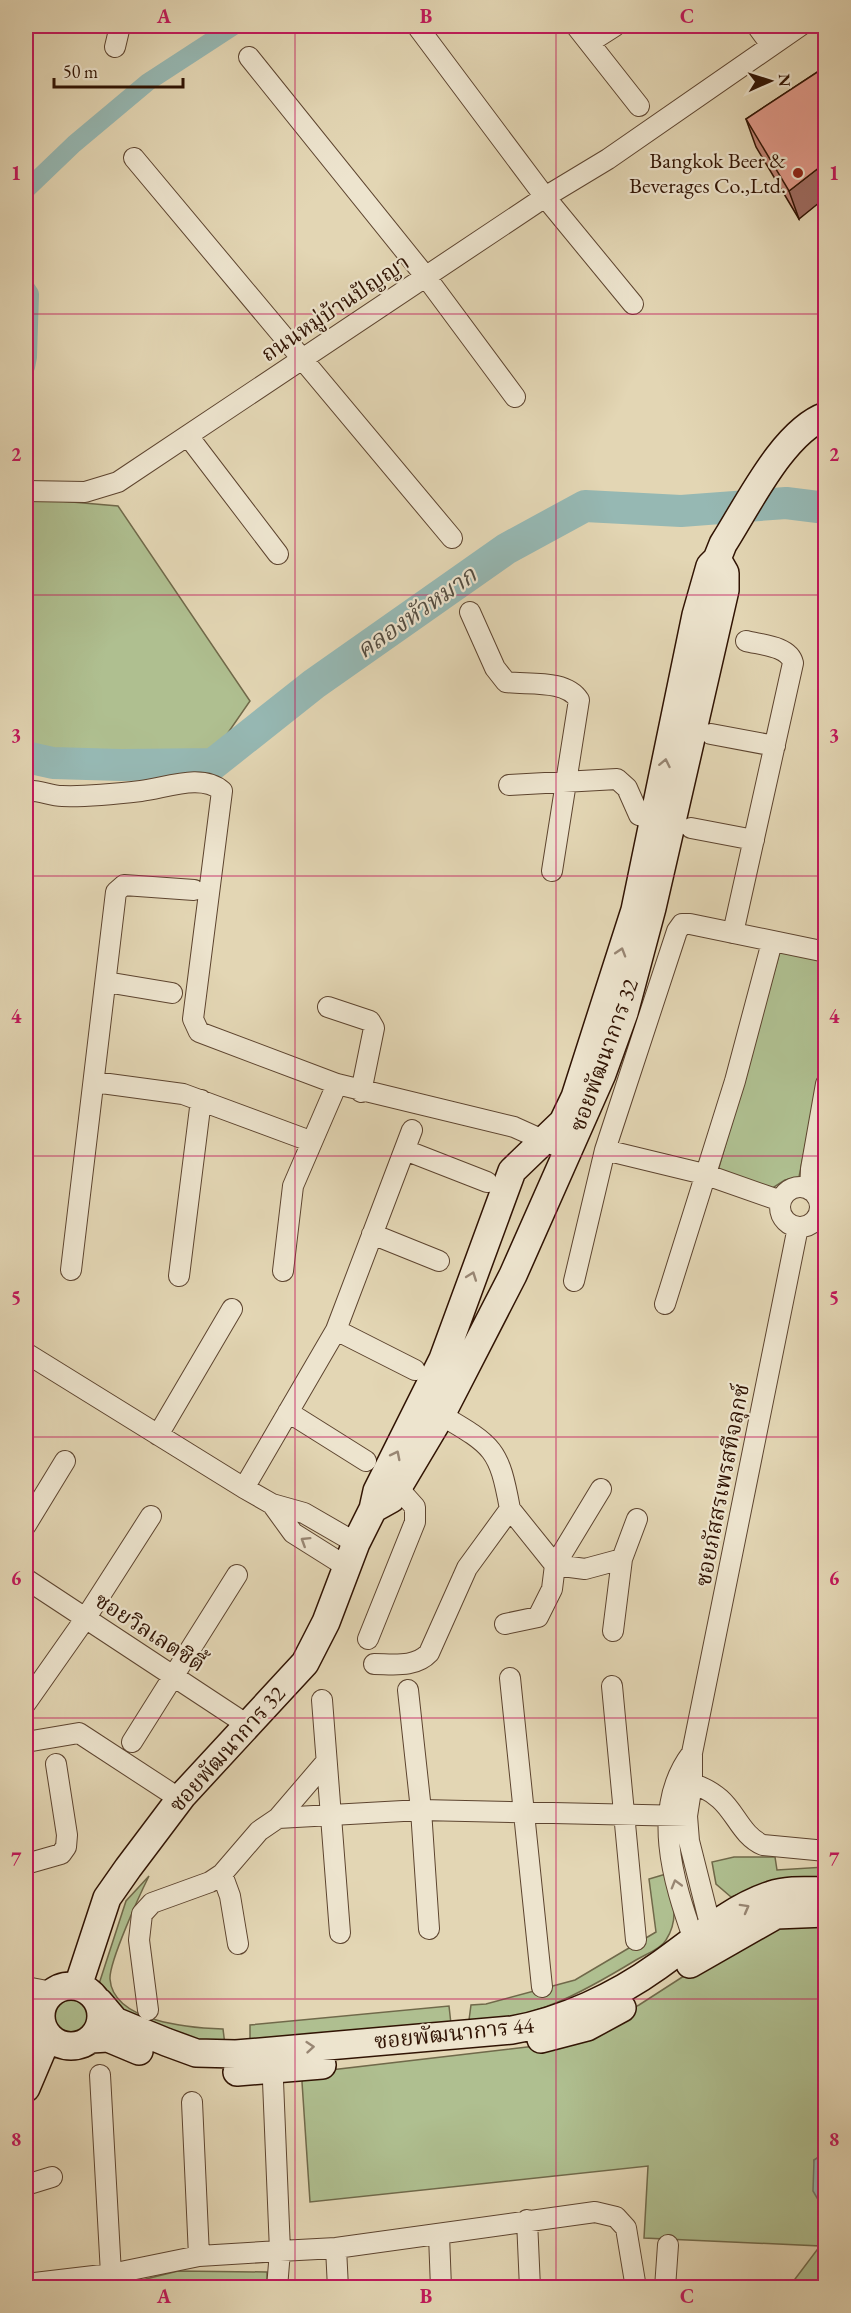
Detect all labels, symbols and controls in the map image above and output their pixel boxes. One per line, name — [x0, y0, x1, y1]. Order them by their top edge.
text: A — [156, 3, 172, 29]
text: B — [420, 3, 432, 29]
text: C — [680, 3, 694, 29]
scale bar — [54, 51, 183, 89]
north arrow — [740, 51, 800, 111]
text: 50 m — [63, 60, 98, 83]
text: N — [774, 73, 795, 87]
place label: Bangkok Beer & Beverages Co.,Ltd. — [629, 146, 786, 200]
text: 1 — [11, 160, 21, 186]
text: 1 — [829, 160, 839, 186]
marker: Bangkok Beer & Beverages Co.,Ltd. — [791, 166, 805, 180]
street label: ถนนหมู่บ้านปัญญา — [255, 248, 415, 368]
text: 2 — [11, 441, 22, 467]
text: 2 — [829, 441, 840, 467]
water label: คลองหัวหมาก — [350, 558, 483, 665]
text: 3 — [11, 722, 21, 748]
text: 3 — [829, 722, 839, 748]
one-way arrow — [658, 758, 671, 768]
one-way arrow — [614, 948, 626, 958]
street label: ซอยพัฒนาการ 32 — [563, 974, 645, 1135]
text: 4 — [11, 1003, 22, 1029]
text: 4 — [829, 1003, 840, 1029]
one-way arrow — [465, 1271, 478, 1282]
text: 5 — [11, 1284, 21, 1310]
text: 5 — [829, 1284, 839, 1310]
street label: ซอยภัสสรเพรสทีจลุกซ์ — [688, 1381, 756, 1589]
one-way arrow — [389, 1451, 400, 1462]
one-way arrow — [301, 1536, 311, 1548]
text: 6 — [11, 1565, 22, 1591]
text: 6 — [829, 1565, 840, 1591]
street label: ซอยวิลเลตซิตี้ — [89, 1584, 213, 1679]
street label: ซอยพัฒนาการ 32 — [163, 1679, 292, 1818]
text: 7 — [11, 1846, 22, 1872]
text: 7 — [829, 1846, 840, 1872]
one-way arrow — [671, 1879, 683, 1890]
one-way arrow — [739, 1904, 749, 1916]
street label: ซอยพัฒนาการ 44 — [373, 2010, 536, 2056]
one-way arrow — [306, 2041, 315, 2054]
text: 8 — [11, 2126, 21, 2152]
text: 8 — [829, 2126, 839, 2152]
text: A — [156, 2283, 172, 2309]
text: B — [420, 2283, 432, 2309]
text: C — [680, 2283, 694, 2309]

